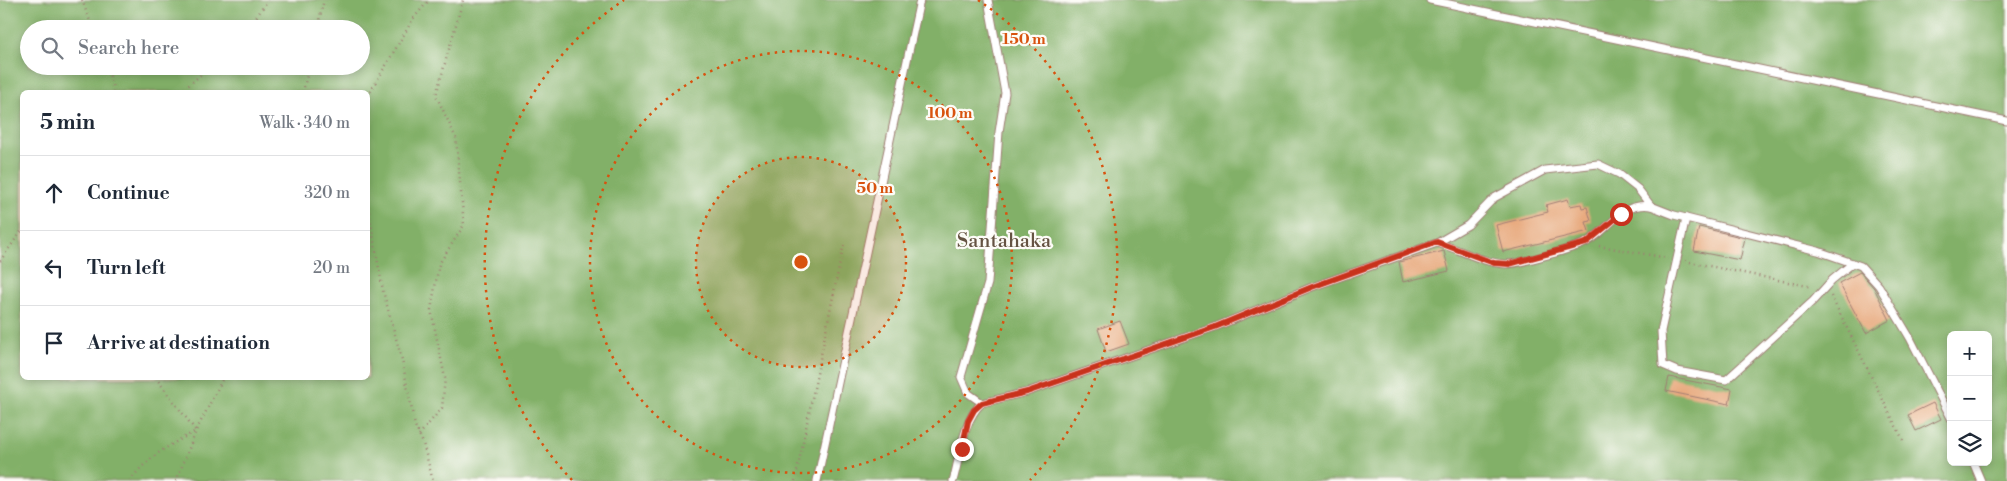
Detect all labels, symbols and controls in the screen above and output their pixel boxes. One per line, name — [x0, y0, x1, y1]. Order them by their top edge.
search box — [20, 20, 370, 75]
text: 150 m — [1002, 30, 1046, 49]
icon: search — [38, 34, 66, 62]
text: Search here — [78, 36, 179, 60]
text: 100 m — [928, 104, 973, 123]
text: 5 min — [40, 110, 95, 136]
text: Walk · 340 m — [260, 113, 350, 133]
icon: ahead — [40, 179, 68, 207]
text: 50 m — [857, 179, 893, 198]
text: Continue — [87, 181, 170, 205]
text: 320 m — [304, 183, 350, 203]
route start — [1610, 203, 1633, 226]
park label: Santahaka — [957, 229, 1052, 254]
centre of rings — [792, 253, 810, 271]
icon: left — [40, 254, 68, 282]
text: Turn left — [87, 256, 166, 280]
text: 20 m — [313, 258, 350, 278]
icon: arrive — [40, 329, 68, 357]
text: Arrive at destination — [87, 331, 270, 355]
map controls — [1947, 331, 1992, 466]
button: + — [1947, 331, 1992, 376]
button: − — [1947, 376, 1992, 421]
button: layers — [1947, 421, 1992, 466]
route end — [951, 438, 974, 461]

